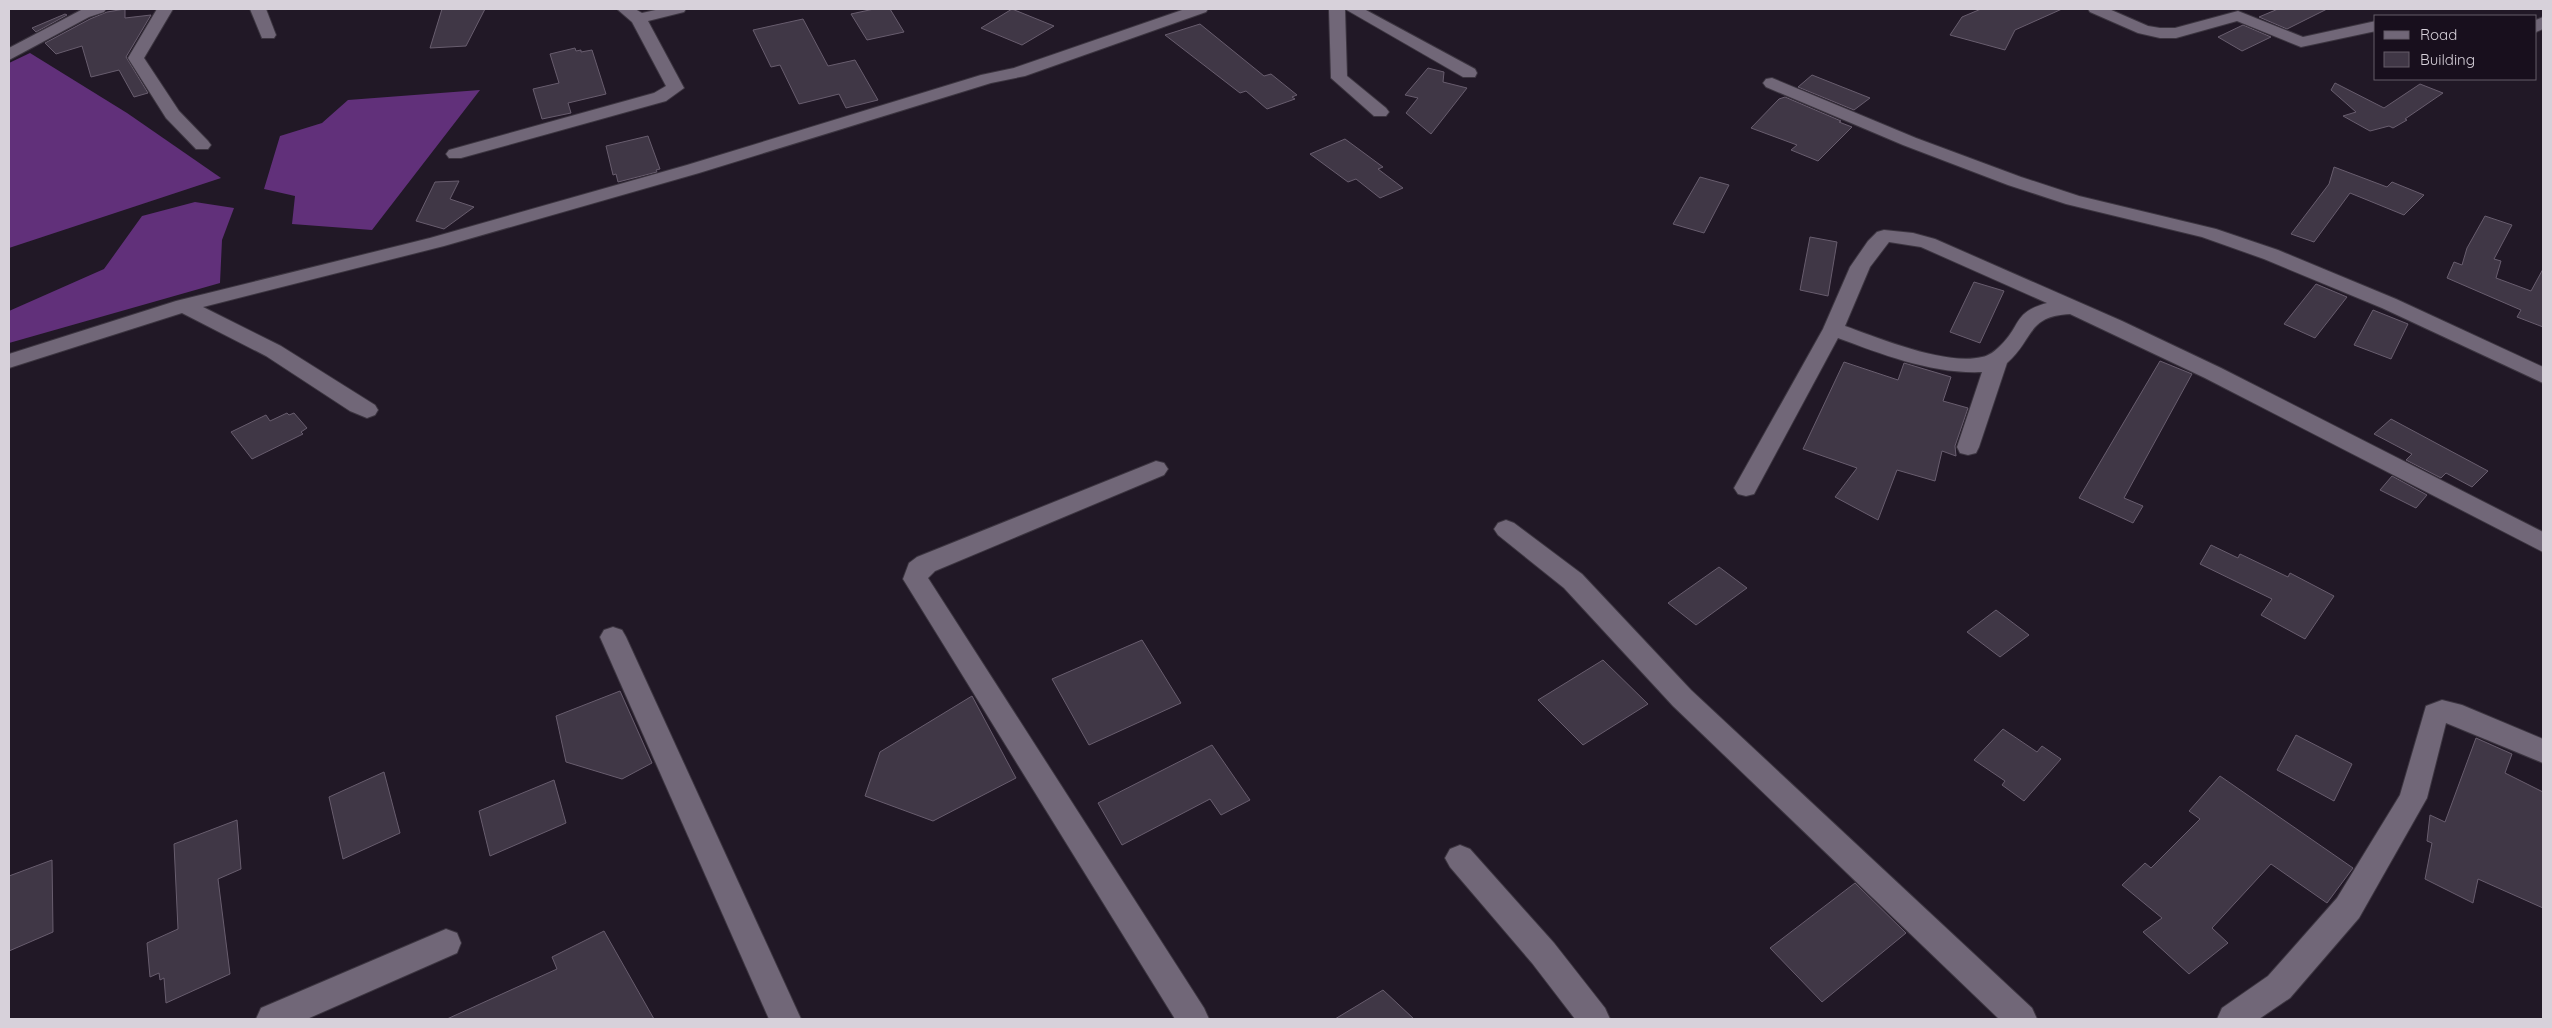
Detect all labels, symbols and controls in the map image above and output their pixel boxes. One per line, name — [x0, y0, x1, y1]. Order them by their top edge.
legend — [2374, 15, 2537, 80]
text: Road — [2420, 25, 2457, 44]
text: Building — [2420, 50, 2475, 69]

